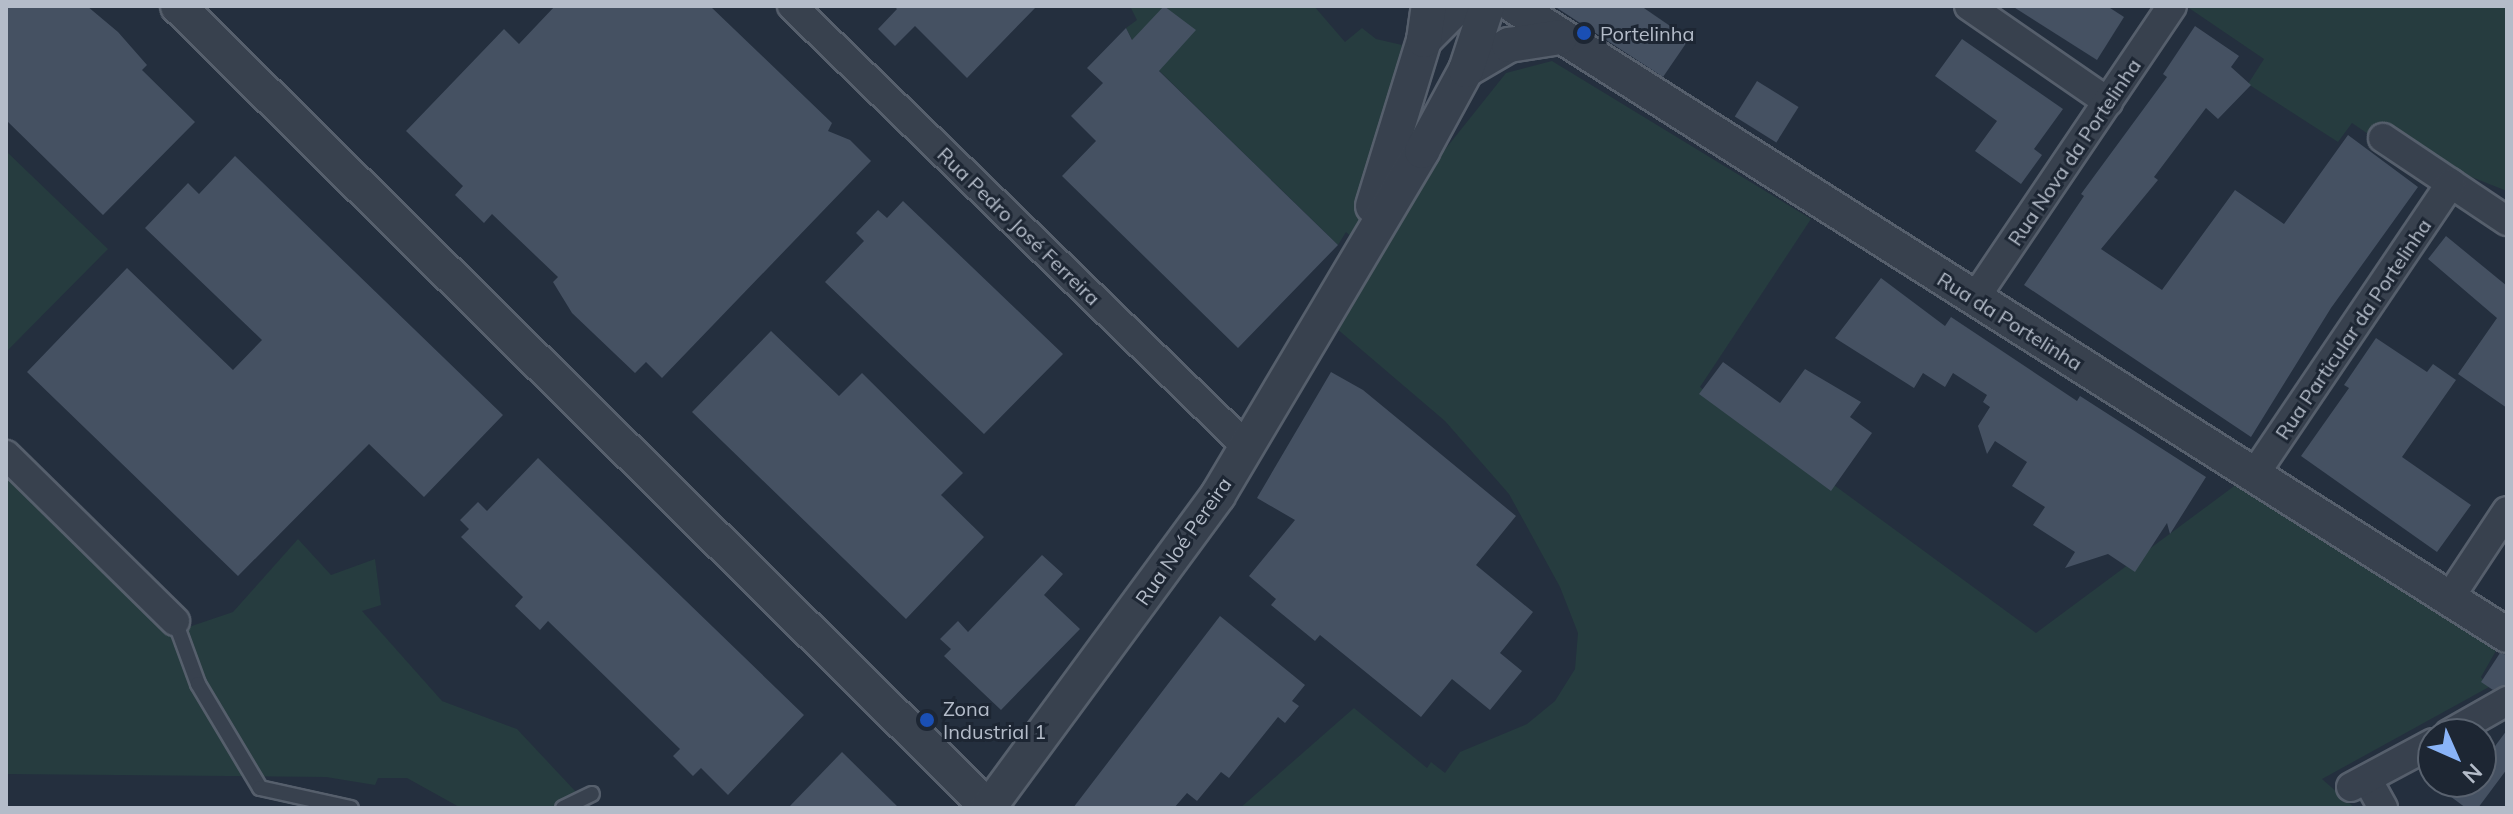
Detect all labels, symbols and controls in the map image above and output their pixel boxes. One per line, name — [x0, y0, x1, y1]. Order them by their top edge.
place label: Portelinha — [1600, 21, 1695, 45]
marker: Portelinha — [1575, 24, 1593, 42]
street label: Rua Nova da Portelinha — [2002, 54, 2146, 250]
street label: Rua Pedro José Ferreira — [933, 142, 1105, 310]
street label: Rua Particular da Portelinha — [2270, 214, 2436, 444]
street label: Rua da Portelinha — [1933, 267, 2087, 375]
street label: Rua Noé Pereira — [1130, 472, 1236, 610]
place label: Zona Industrial 1 — [943, 696, 1046, 743]
marker: Zona Industrial 1 — [918, 711, 936, 729]
north arrow — [2417, 718, 2497, 798]
text: N — [2457, 758, 2488, 789]

